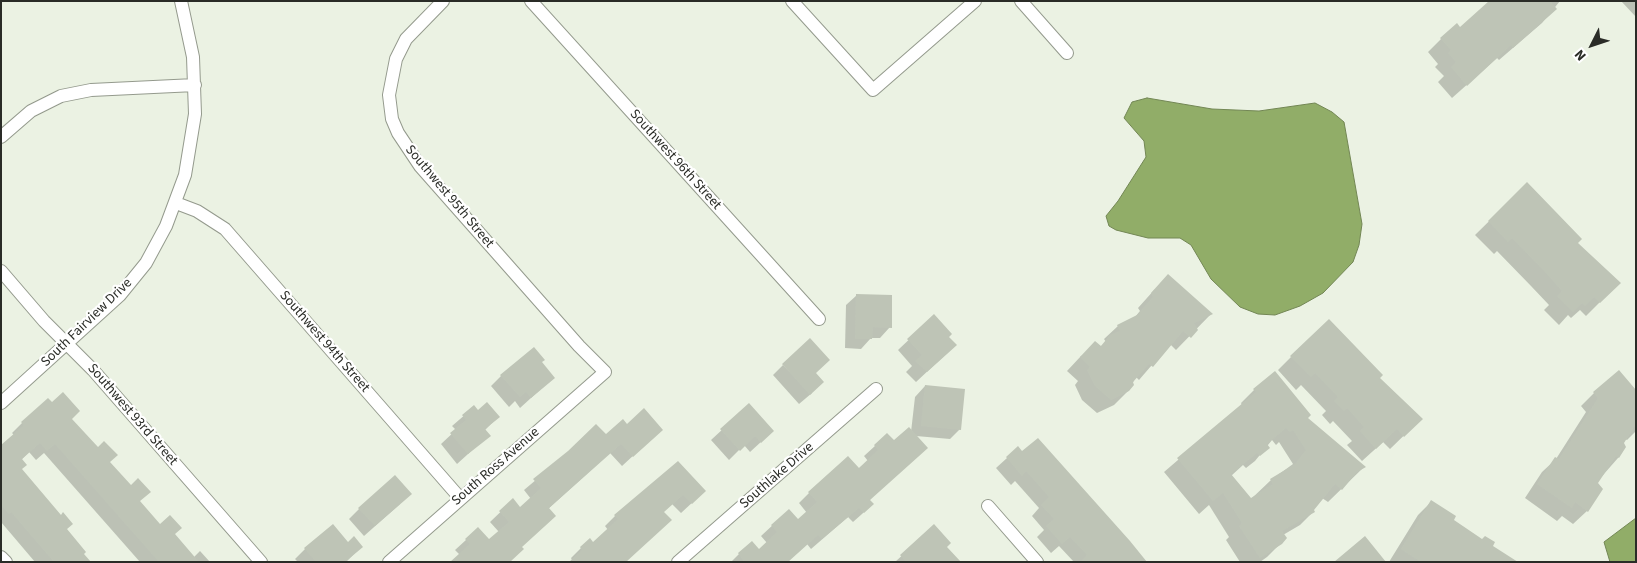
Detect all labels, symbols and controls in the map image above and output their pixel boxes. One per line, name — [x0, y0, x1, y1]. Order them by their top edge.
north arrow — [1567, 20, 1617, 70]
text: N — [1570, 45, 1591, 65]
street label: Southwest 96th Street — [626, 106, 724, 214]
street label: Southwest 95th Street — [401, 142, 497, 252]
street label: South Fairview Drive — [38, 275, 136, 371]
street label: Southwest 94th Street — [275, 288, 373, 396]
street label: Southwest 93rd Street — [83, 361, 181, 469]
street label: South Ross Avenue — [449, 424, 543, 510]
street label: Southlake Drive — [737, 439, 817, 513]

